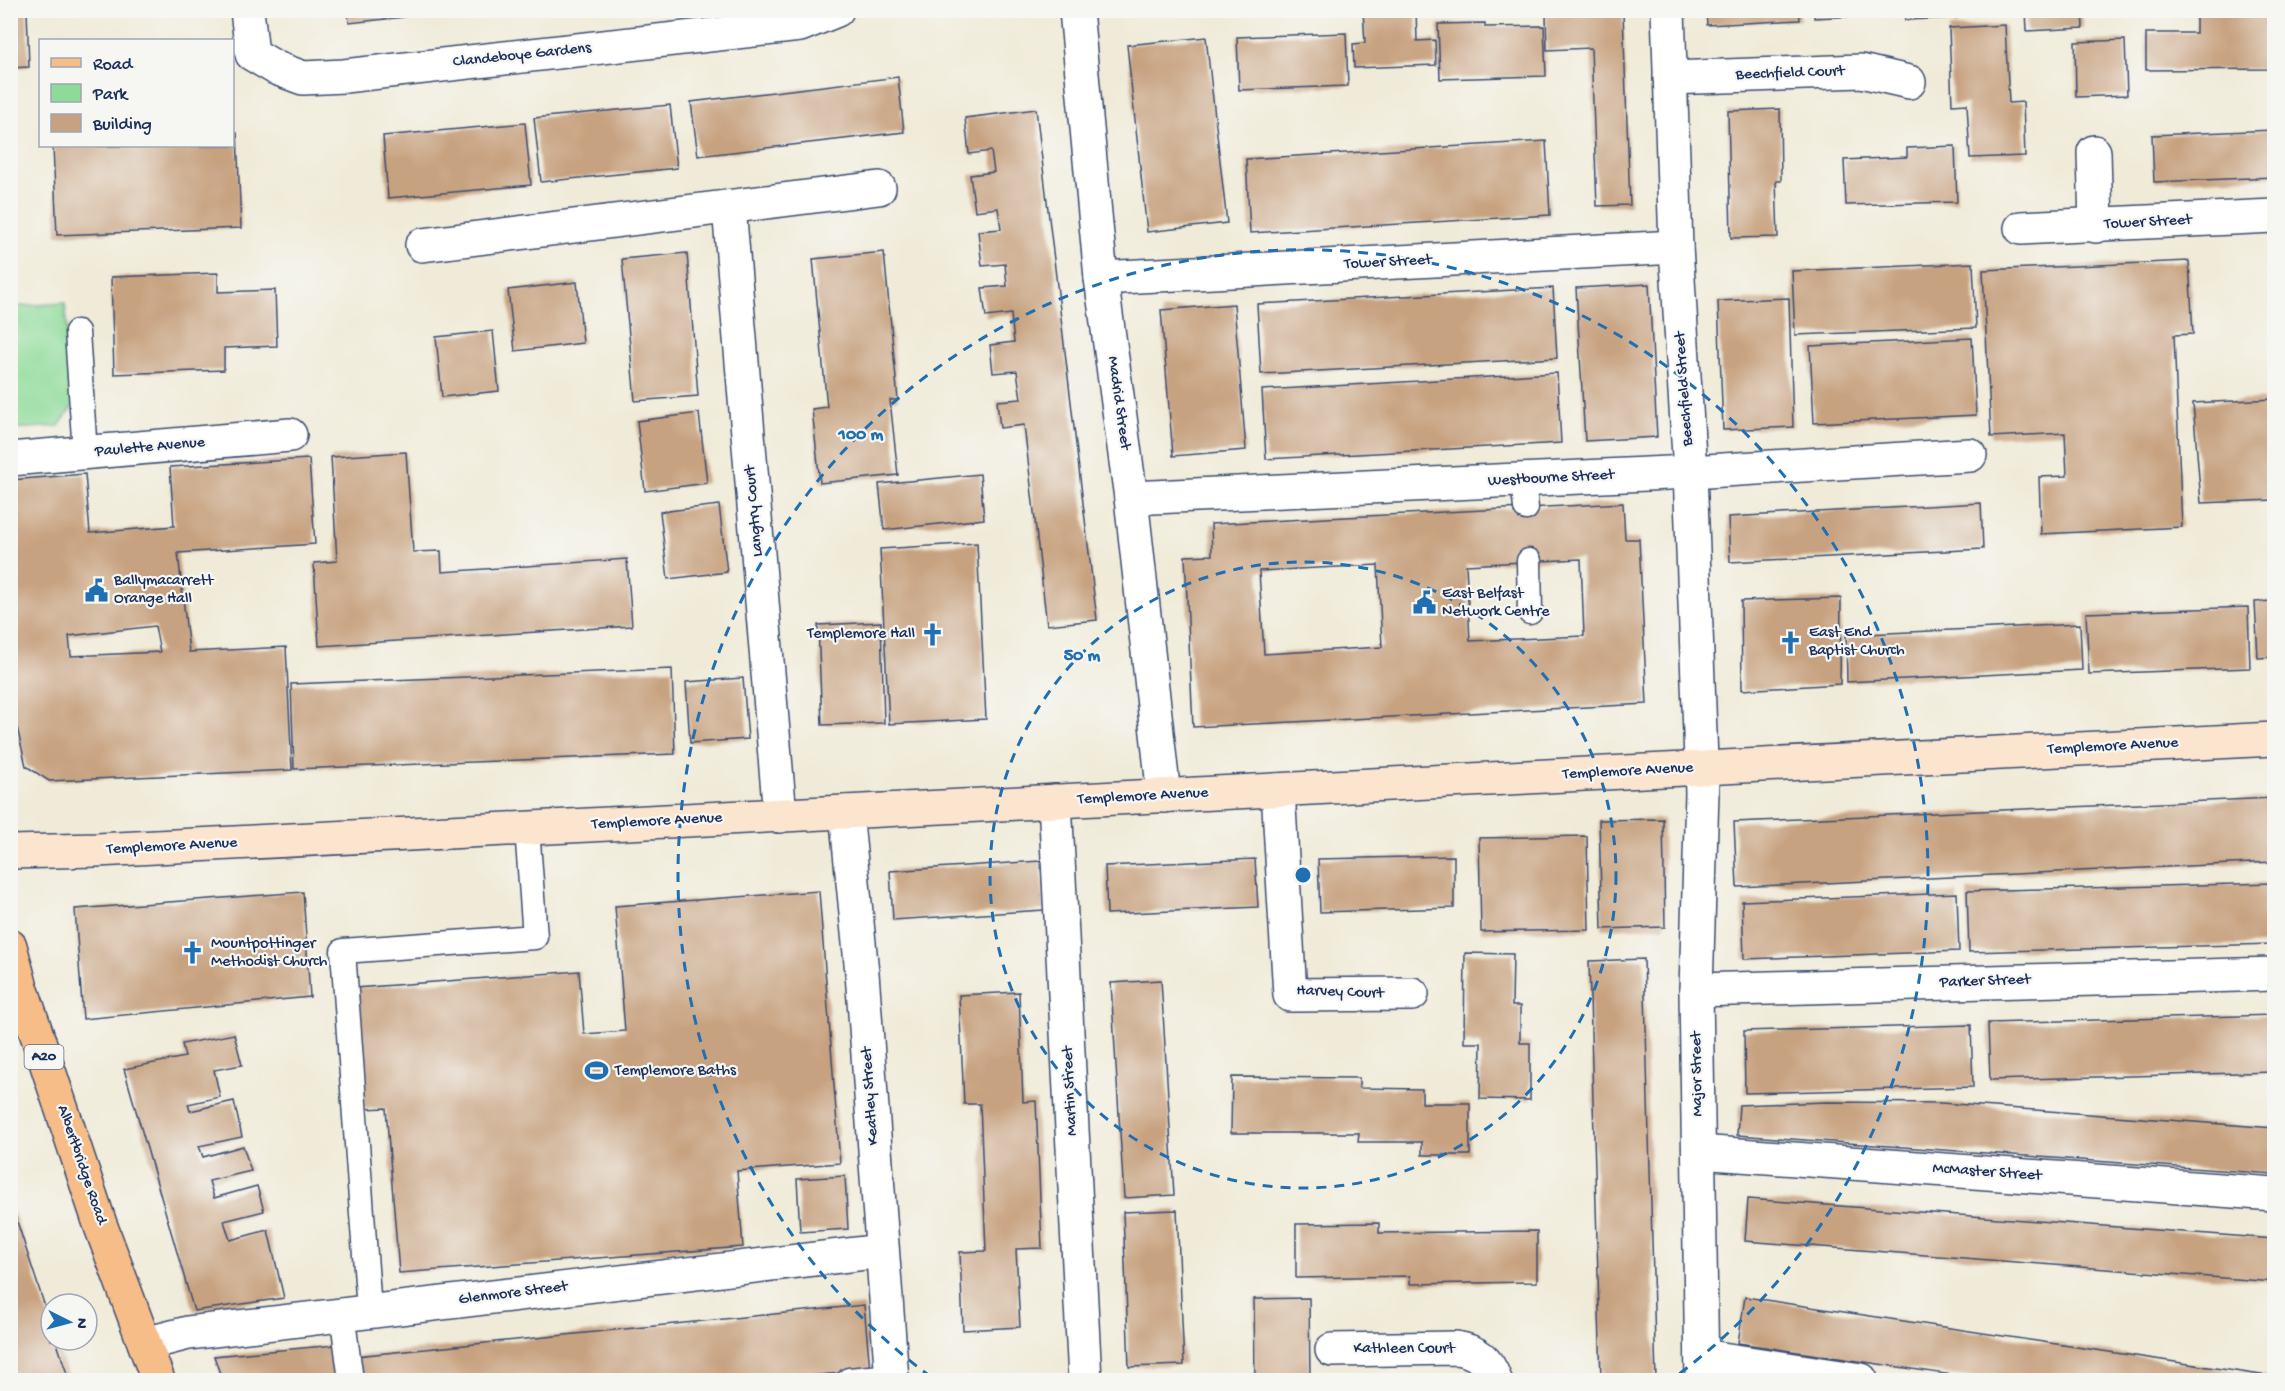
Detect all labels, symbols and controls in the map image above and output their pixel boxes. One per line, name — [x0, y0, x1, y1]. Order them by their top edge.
legend — [39, 39, 234, 147]
street label: Clandeboye Gardens — [452, 39, 593, 73]
text: Road — [93, 55, 134, 76]
street label: Beechfield Court — [1734, 63, 1846, 85]
text: Park — [92, 85, 129, 106]
text: Building — [92, 115, 152, 136]
street label: Tower Street — [2103, 211, 2194, 235]
street label: Tower Street — [1343, 251, 1434, 275]
street label: Beechfield Street — [1671, 330, 1699, 448]
street label: Madrid Street — [1102, 355, 1134, 452]
text: 100 m — [838, 425, 884, 446]
street label: Paulette Avenue — [93, 434, 206, 462]
street label: Langtry Court — [741, 463, 768, 558]
street label: Westbourne Street — [1487, 466, 1616, 492]
place label: Ballymacarrett Orange Hall — [113, 572, 215, 609]
public building icon: Ballymacarrett Orange Hall — [83, 577, 109, 603]
place label: East Belfast Network Centre — [1442, 585, 1550, 622]
public building icon: East Belfast Network Centre — [1411, 590, 1437, 616]
church icon: Templemore Hall — [920, 621, 946, 647]
place label: East End Baptist Church — [1808, 624, 1905, 661]
place label: Templemore Hall — [806, 625, 915, 644]
church icon: East End Baptist Church — [1778, 629, 1804, 655]
text: 50 m — [1064, 646, 1101, 667]
street label: Templemore Avenue — [2046, 734, 2180, 760]
street label: Templemore Avenue — [1561, 759, 1695, 785]
street label: Templemore Avenue — [1076, 784, 1210, 810]
street label: Templemore Avenue — [590, 809, 724, 835]
street label: Templemore Avenue — [105, 834, 239, 860]
centre of rings — [1293, 865, 1313, 885]
place label: Mountpottinger Methodist Church — [211, 935, 328, 972]
church icon: Mountpottinger Methodist Church — [180, 940, 206, 966]
street label: Parker Street — [1938, 971, 2032, 993]
street label: Harvey Court — [1296, 982, 1385, 1004]
street label: Major Street — [1688, 1030, 1708, 1117]
street label: Martin Street — [1059, 1044, 1083, 1136]
road number: A20 — [24, 1045, 63, 1069]
street label: Keatley Street — [858, 1045, 884, 1146]
sports icon: Templemore Baths — [584, 1058, 610, 1084]
place label: Templemore Baths — [614, 1062, 737, 1081]
street label: Albertbridge Road — [52, 1103, 111, 1229]
street label: McMaster Street — [1932, 1160, 2044, 1186]
street label: Glenmore Street — [457, 1278, 570, 1310]
north arrow — [39, 1292, 99, 1352]
text: N — [70, 1317, 90, 1330]
street label: Kathleen Court — [1354, 1340, 1456, 1359]

